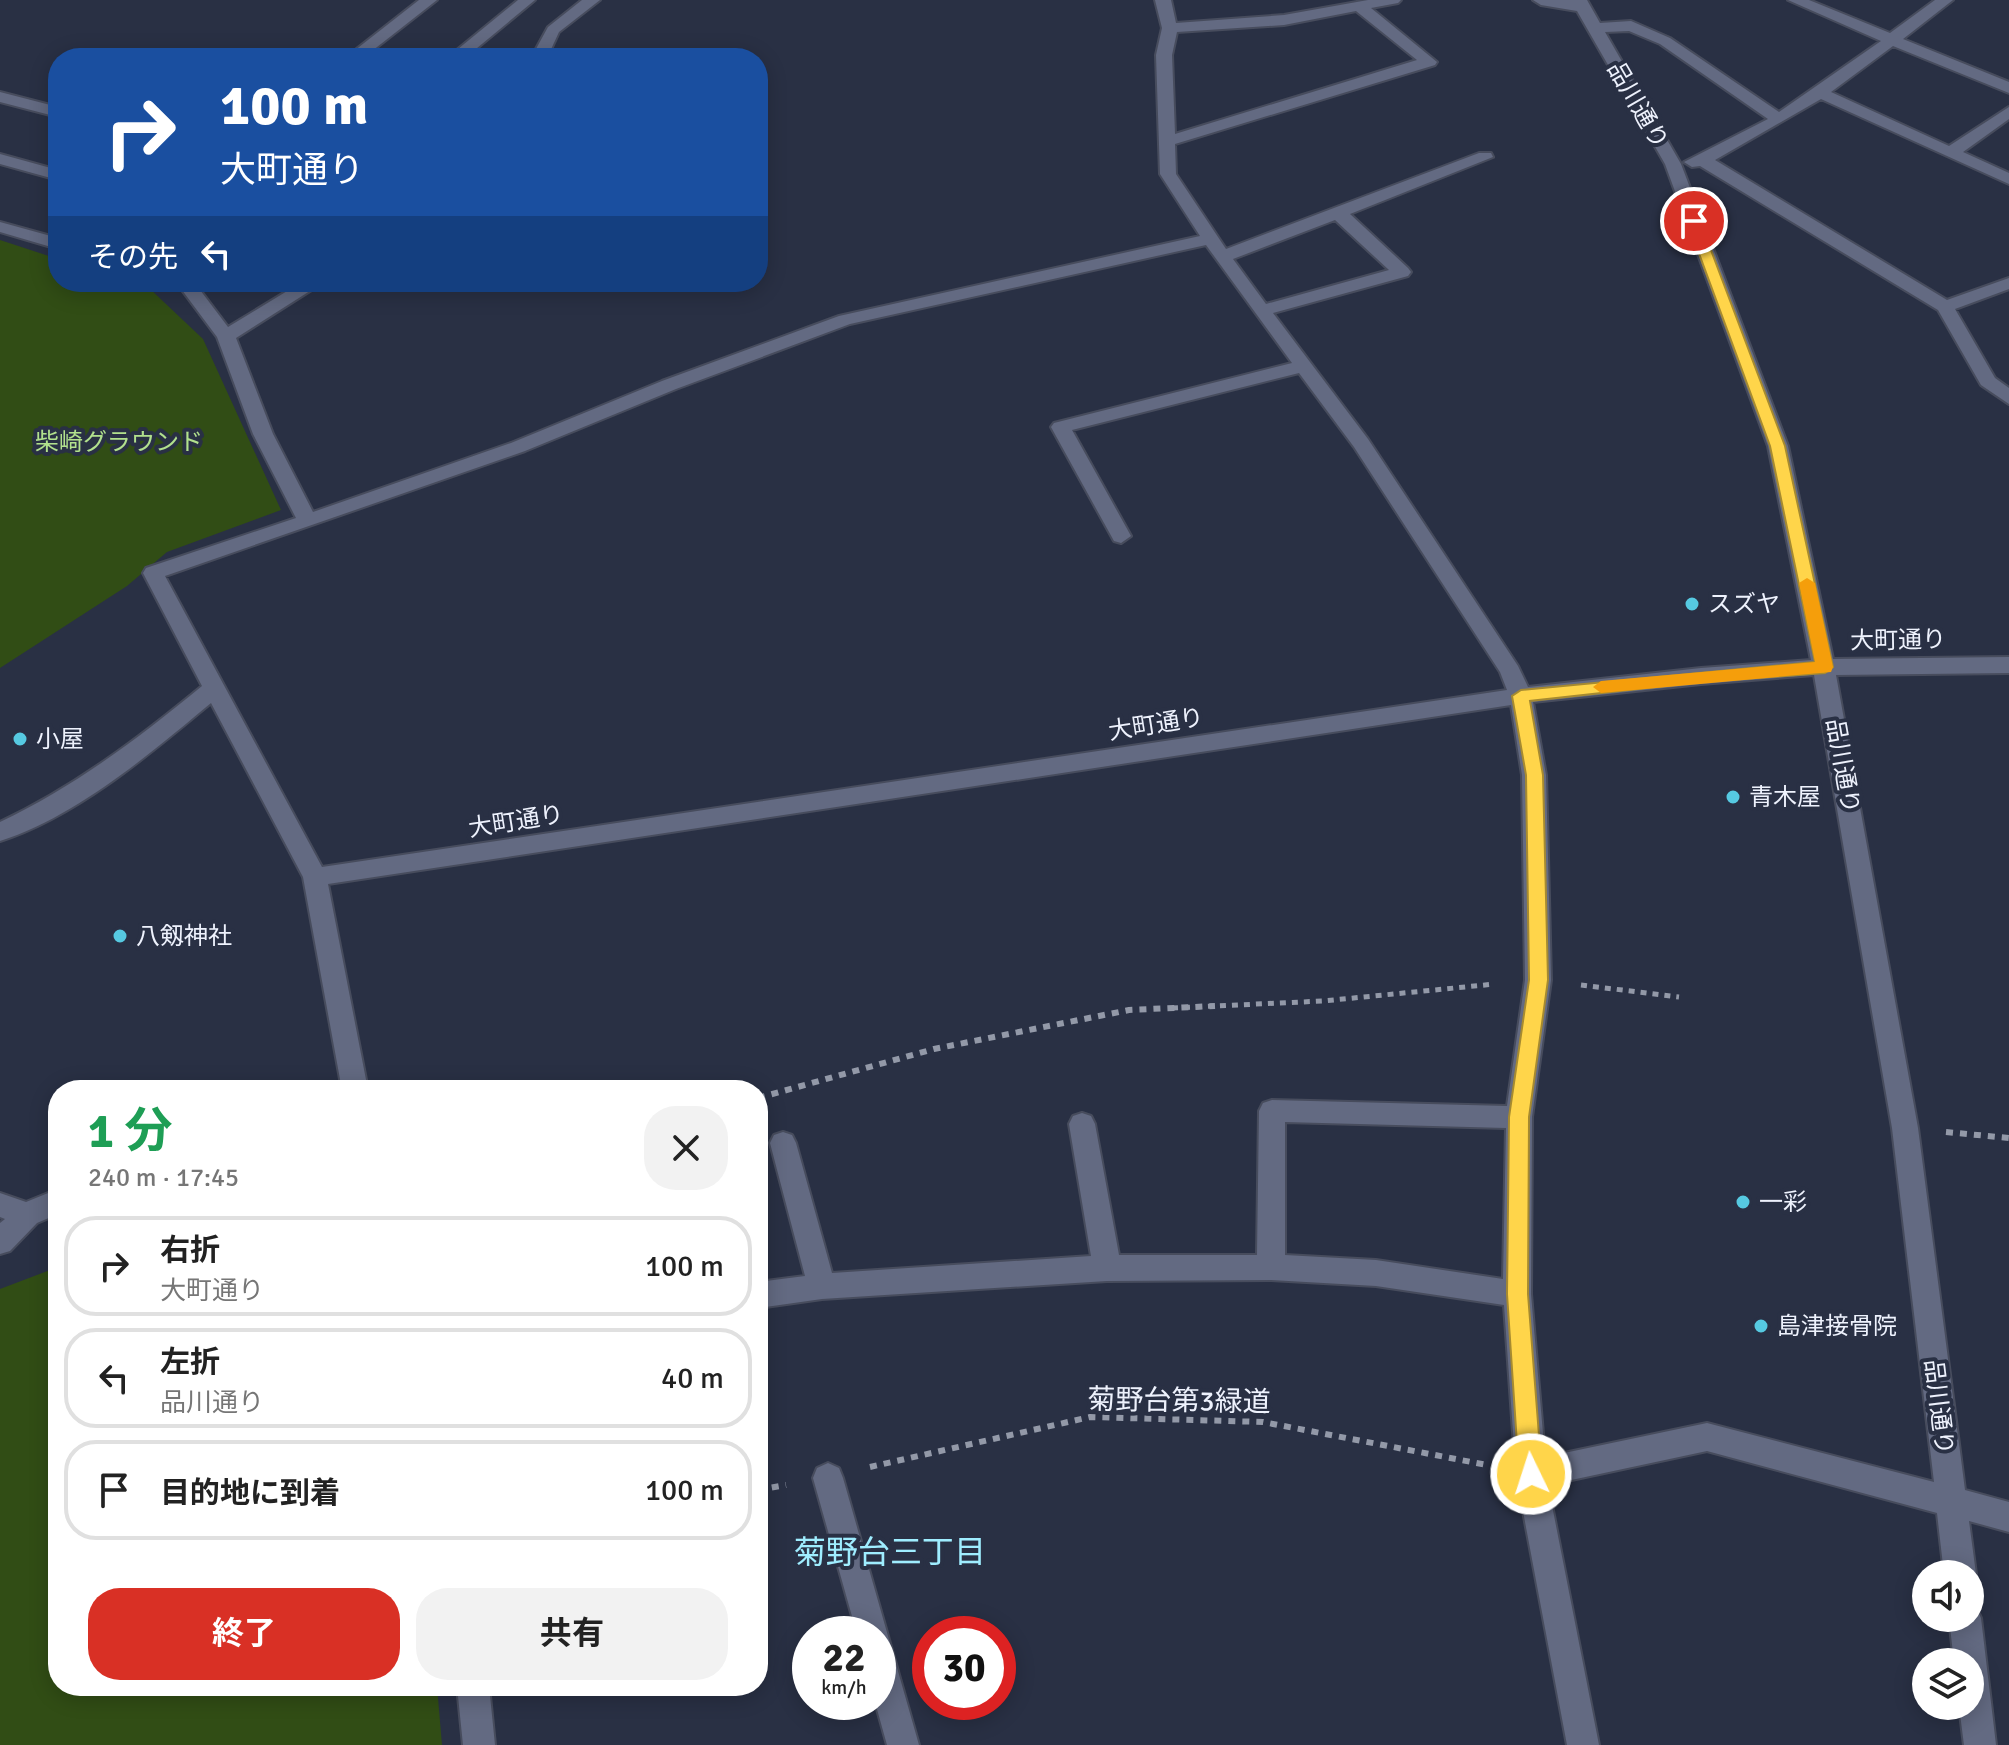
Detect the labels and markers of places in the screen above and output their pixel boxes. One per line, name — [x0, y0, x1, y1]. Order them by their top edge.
pin — [1660, 187, 1728, 255]
place label: スズヤ — [1708, 589, 1780, 619]
marker: スズヤ — [1683, 595, 1701, 613]
place label: 小屋 — [36, 724, 84, 754]
marker: 小屋 — [11, 730, 29, 748]
place label: 青木屋 — [1749, 782, 1821, 812]
marker: 青木屋 — [1724, 788, 1742, 806]
place label: 八剱神社 — [136, 921, 232, 951]
marker: 八剱神社 — [111, 927, 129, 945]
place label: 一彩 — [1759, 1187, 1807, 1217]
marker: 一彩 — [1734, 1193, 1752, 1211]
place label: 島津接骨院 — [1777, 1311, 1897, 1341]
marker: 島津接骨院 — [1752, 1317, 1770, 1335]

